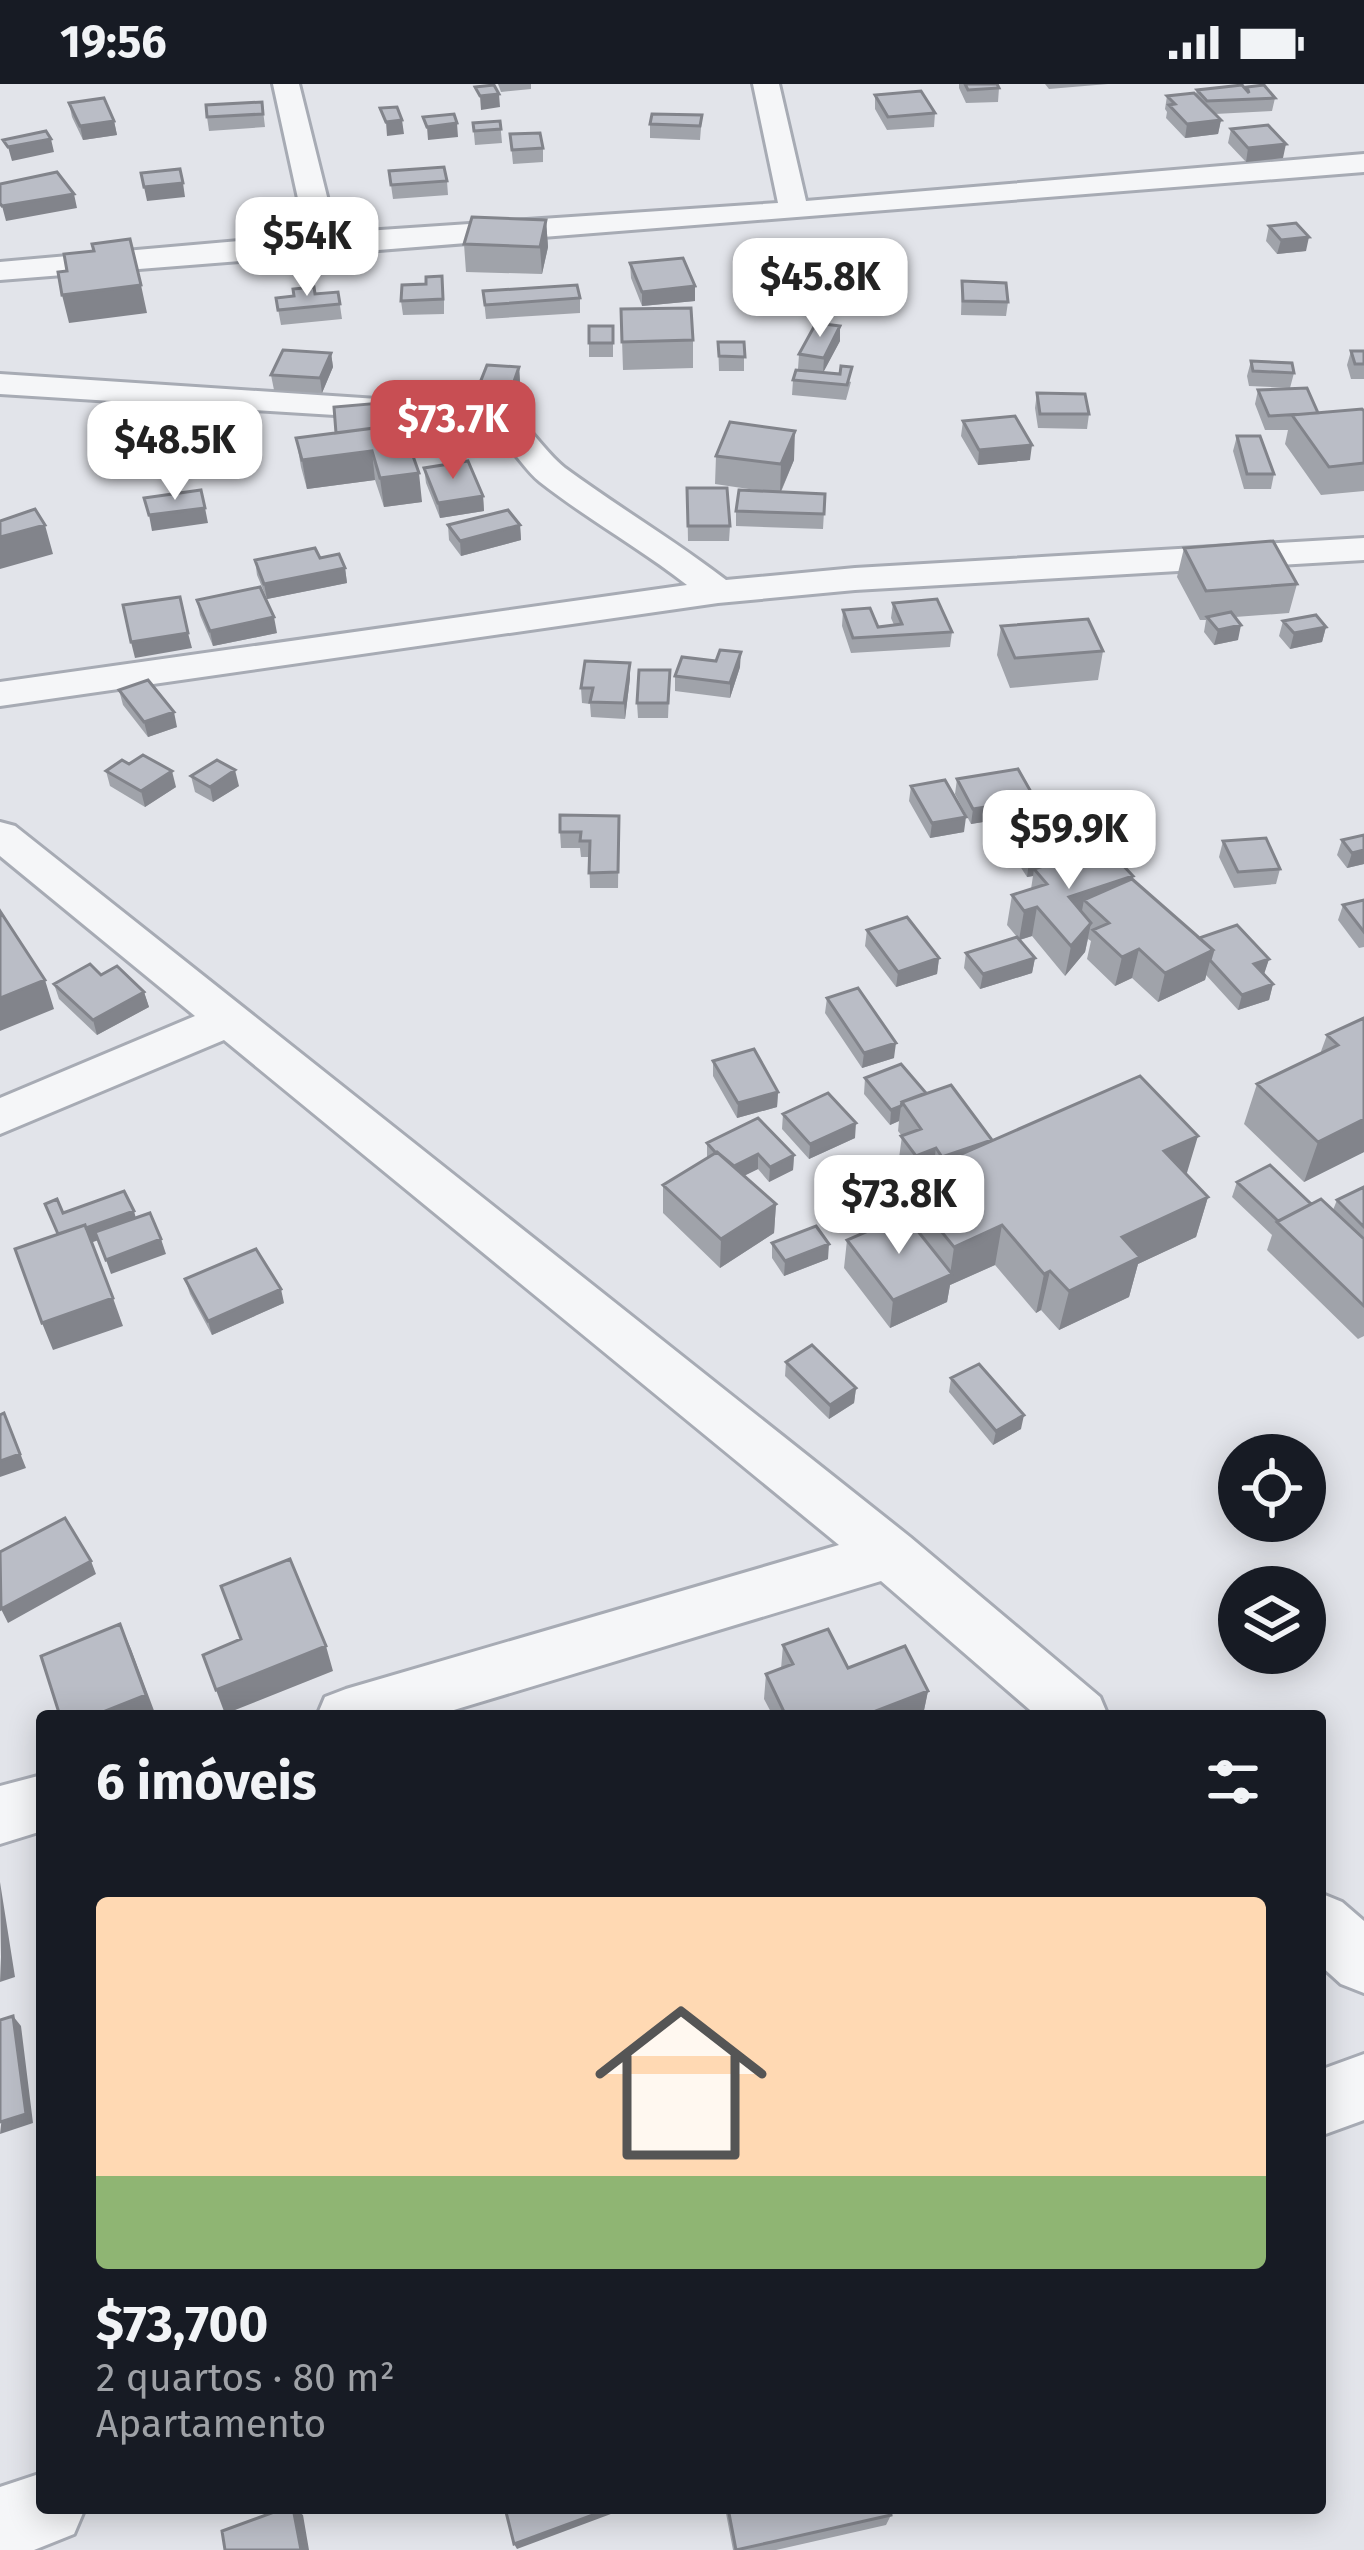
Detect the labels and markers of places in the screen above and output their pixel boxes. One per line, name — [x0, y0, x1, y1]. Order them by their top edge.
pin: $54K — [236, 197, 378, 299]
pin: $45.8K — [722, 238, 918, 340]
pin: $73.7K — [355, 380, 551, 482]
pin: $48.5K — [77, 401, 273, 503]
pin: $59.9K — [971, 790, 1167, 892]
pin: $73.8K — [801, 1155, 997, 1257]

